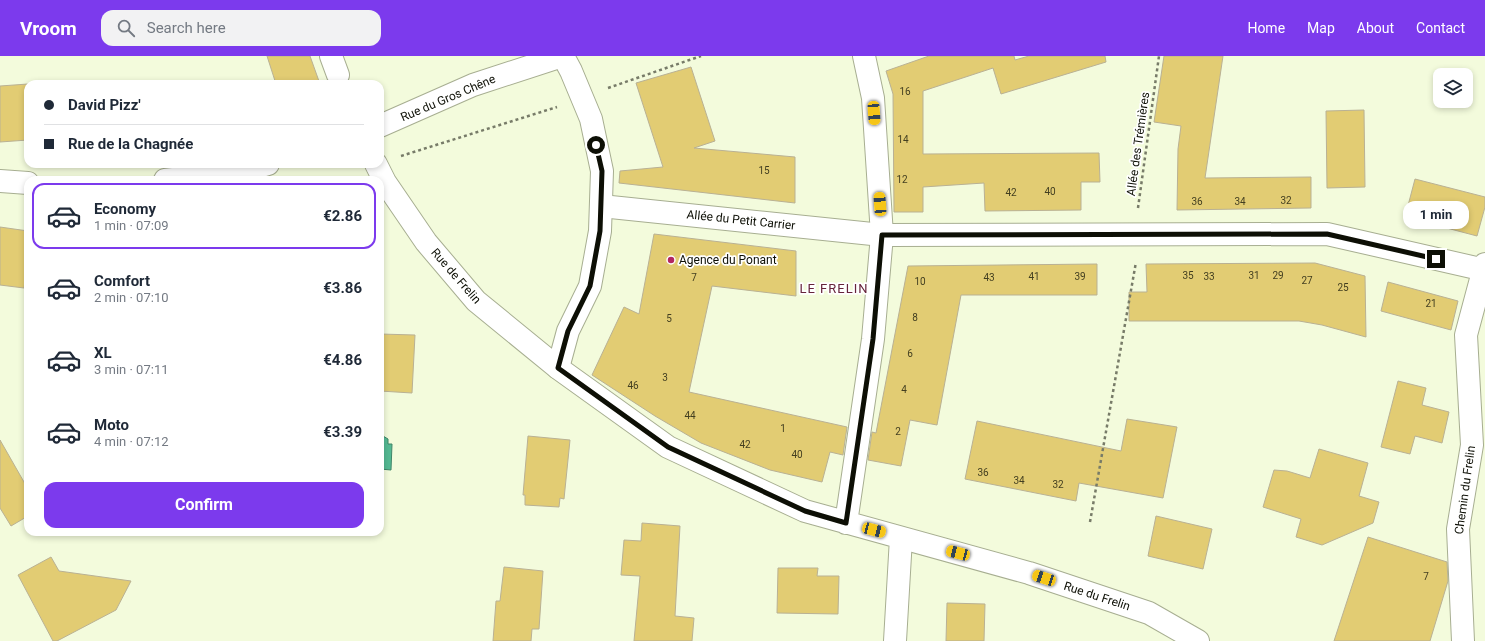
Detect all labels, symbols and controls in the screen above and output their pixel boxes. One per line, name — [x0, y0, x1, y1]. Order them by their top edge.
search box — [101, 10, 381, 46]
text: Vroom — [20, 17, 77, 40]
icon: search — [115, 17, 137, 39]
text: Search here — [147, 19, 226, 37]
text: Home — [1247, 20, 1285, 36]
text: Map — [1307, 20, 1335, 36]
text: About — [1357, 20, 1394, 36]
text: Contact — [1416, 20, 1465, 36]
map controls — [1433, 68, 1473, 108]
button: layers — [1433, 68, 1473, 108]
street label: Rue du Gros Chêne — [398, 72, 498, 124]
house number: 16 — [899, 86, 911, 97]
street label: Allée des Trémières — [1124, 91, 1152, 197]
text: David Pizz' — [68, 96, 141, 114]
car — [867, 101, 881, 125]
house number: 14 — [897, 134, 909, 145]
text: Rue de la Chagnée — [68, 135, 193, 153]
route start — [587, 136, 605, 154]
house number: 15 — [758, 165, 770, 176]
house number: 12 — [896, 174, 908, 185]
house number: 40 — [1044, 186, 1056, 197]
house number: 42 — [1005, 187, 1017, 198]
car — [873, 192, 887, 216]
house number: 32 — [1280, 195, 1292, 206]
house number: 36 — [1191, 196, 1203, 207]
house number: 34 — [1234, 196, 1246, 207]
icon: car — [46, 198, 82, 234]
text: Economy — [94, 200, 156, 218]
callout: 1 min — [1403, 201, 1469, 229]
text: €2.86 — [323, 207, 362, 225]
street label: Allée du Petit Carrier — [686, 207, 796, 233]
text: 1 min — [1420, 207, 1452, 222]
text: 1 min · 07:09 — [94, 218, 169, 233]
street label: Rue de Frelin — [428, 245, 484, 307]
route end — [1427, 250, 1445, 268]
place label: Agence du Ponant — [679, 253, 777, 267]
marker: Agence du Ponant — [666, 255, 676, 265]
icon: car — [46, 270, 82, 306]
house number: 35 — [1182, 270, 1194, 281]
house number: 31 — [1248, 270, 1260, 281]
house number: 29 — [1272, 270, 1284, 281]
house number: 41 — [1028, 271, 1040, 282]
house number: 39 — [1074, 271, 1086, 282]
house number: 33 — [1203, 271, 1215, 282]
text: Comfort — [94, 272, 150, 290]
house number: 7 — [691, 272, 697, 283]
house number: 43 — [983, 272, 995, 283]
house number: 27 — [1301, 275, 1313, 286]
house number: 10 — [914, 276, 926, 287]
text: €3.86 — [323, 279, 362, 297]
district label: LE FRELIN — [799, 281, 869, 296]
house number: 25 — [1337, 282, 1349, 293]
text: 2 min · 07:10 — [94, 290, 169, 305]
house number: 21 — [1425, 298, 1437, 309]
house number: 8 — [912, 312, 918, 323]
house number: 5 — [666, 313, 672, 324]
icon: car — [46, 342, 82, 378]
text: XL — [94, 344, 112, 362]
house number: 6 — [907, 348, 913, 359]
text: €4.86 — [323, 351, 362, 369]
text: 3 min · 07:11 — [94, 362, 169, 377]
house number: 3 — [662, 372, 668, 383]
house number: 46 — [627, 380, 639, 391]
house number: 4 — [901, 384, 907, 395]
house number: 44 — [684, 410, 696, 421]
icon: car — [46, 414, 82, 450]
text: Moto — [94, 416, 129, 434]
text: €3.39 — [323, 423, 362, 441]
house number: 1 — [780, 423, 786, 434]
house number: 2 — [895, 426, 901, 437]
text: 4 min · 07:12 — [94, 434, 169, 449]
house number: 42 — [739, 439, 751, 450]
street label: Chemin du Frelin — [1452, 445, 1478, 535]
house number: 40 — [791, 449, 803, 460]
house number: 36 — [977, 467, 989, 478]
house number: 34 — [1013, 475, 1025, 486]
house number: 32 — [1052, 479, 1064, 490]
button: Confirm — [44, 482, 364, 528]
car — [861, 521, 887, 539]
car — [945, 544, 971, 562]
car — [1031, 569, 1057, 587]
house number: 7 — [1423, 571, 1429, 582]
street label: Rue du Frelin — [1062, 579, 1132, 613]

